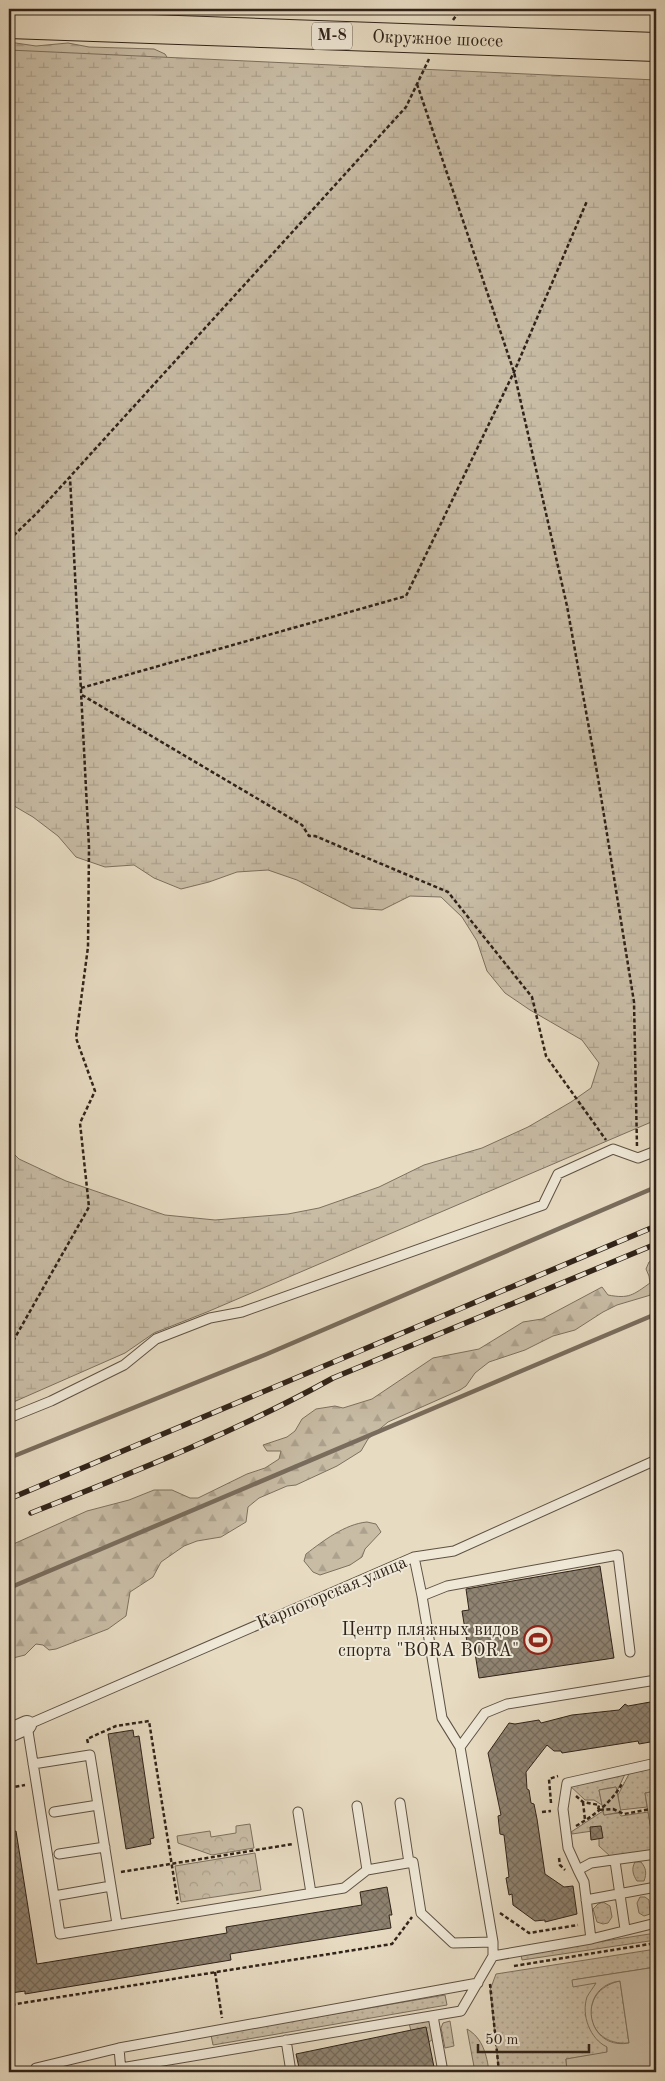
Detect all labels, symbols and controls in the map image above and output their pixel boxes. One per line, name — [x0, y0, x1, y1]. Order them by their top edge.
road number: М-8 — [312, 22, 352, 50]
street label: Окружное шоссе — [372, 28, 504, 51]
street label: Карпогорская улица — [254, 1553, 410, 1633]
place label: Центр пляжных видов спорта "BORA BORA" — [338, 1621, 519, 1660]
sports icon: Центр пляжных видов спорта "BORA BORA" — [523, 1625, 553, 1655]
scale bar — [478, 2021, 589, 2053]
text: 50 m — [485, 2033, 519, 2048]

